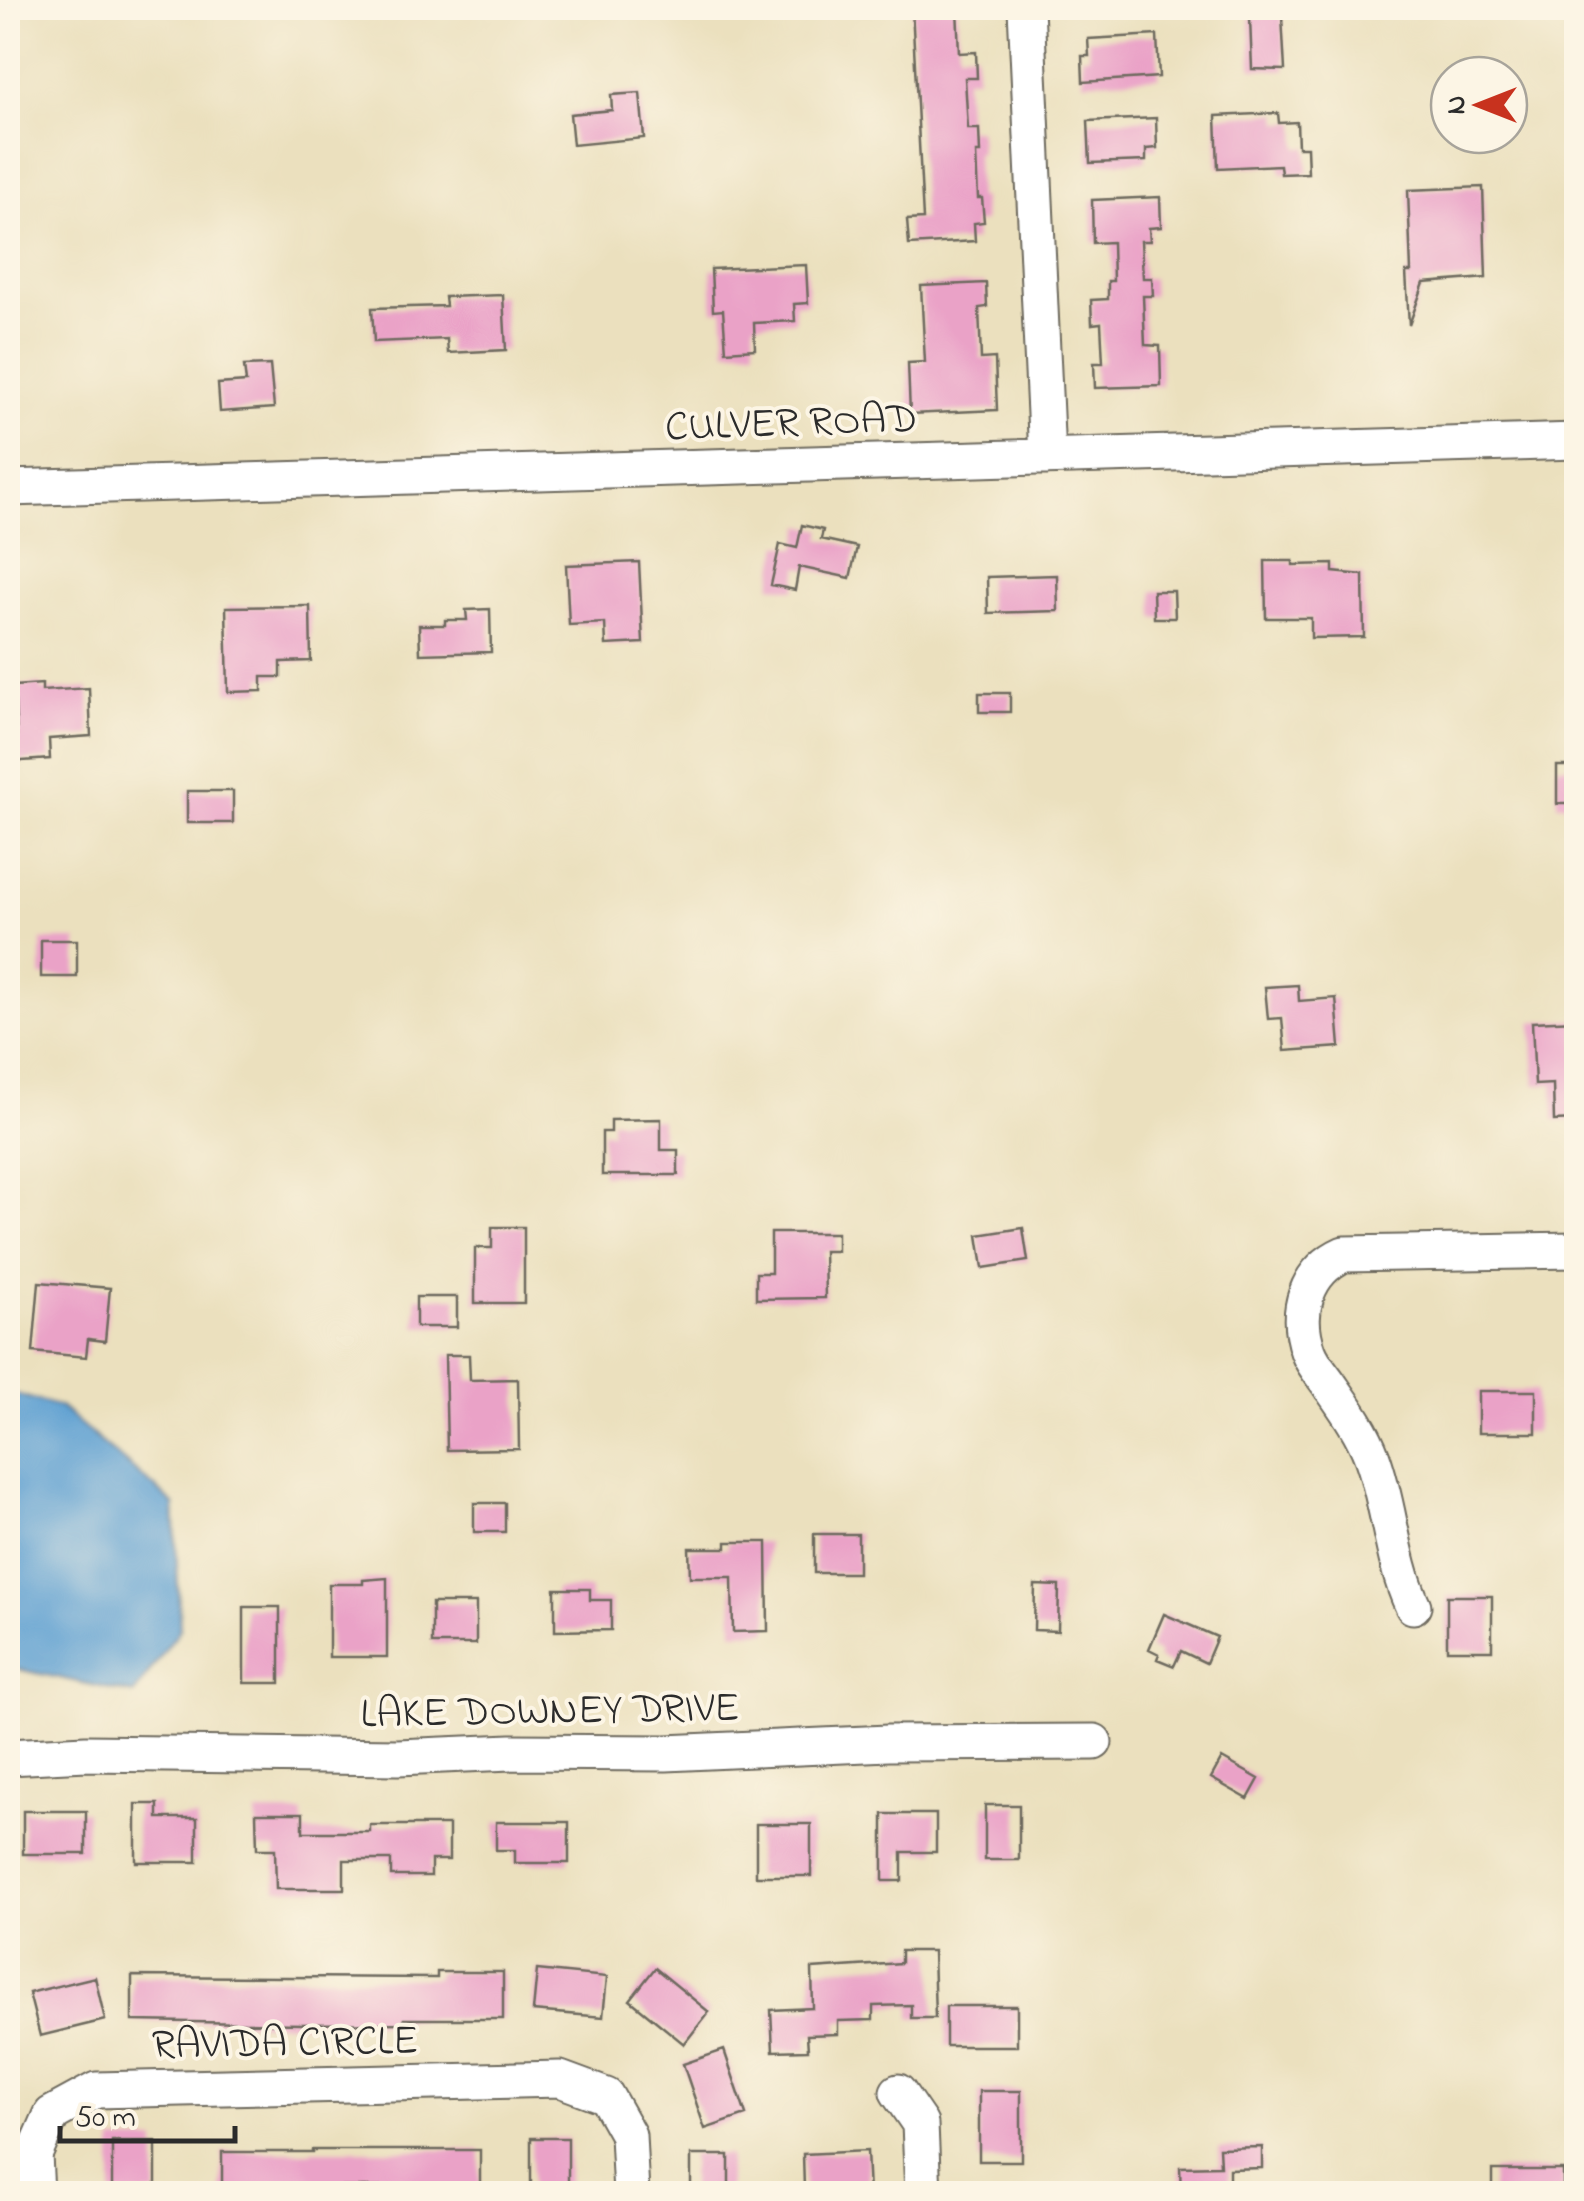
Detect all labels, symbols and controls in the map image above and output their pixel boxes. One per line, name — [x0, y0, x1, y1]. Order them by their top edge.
north arrow — [1429, 55, 1529, 155]
text: N — [1437, 96, 1478, 114]
street label: CULVER ROAD — [664, 390, 918, 459]
street label: LAKE DOWNEY DRIVE — [360, 1679, 740, 1746]
street label: RAVIDA CIRCLE — [151, 2012, 419, 2077]
scale bar — [60, 2081, 235, 2143]
text: 50 m — [75, 2097, 136, 2141]

